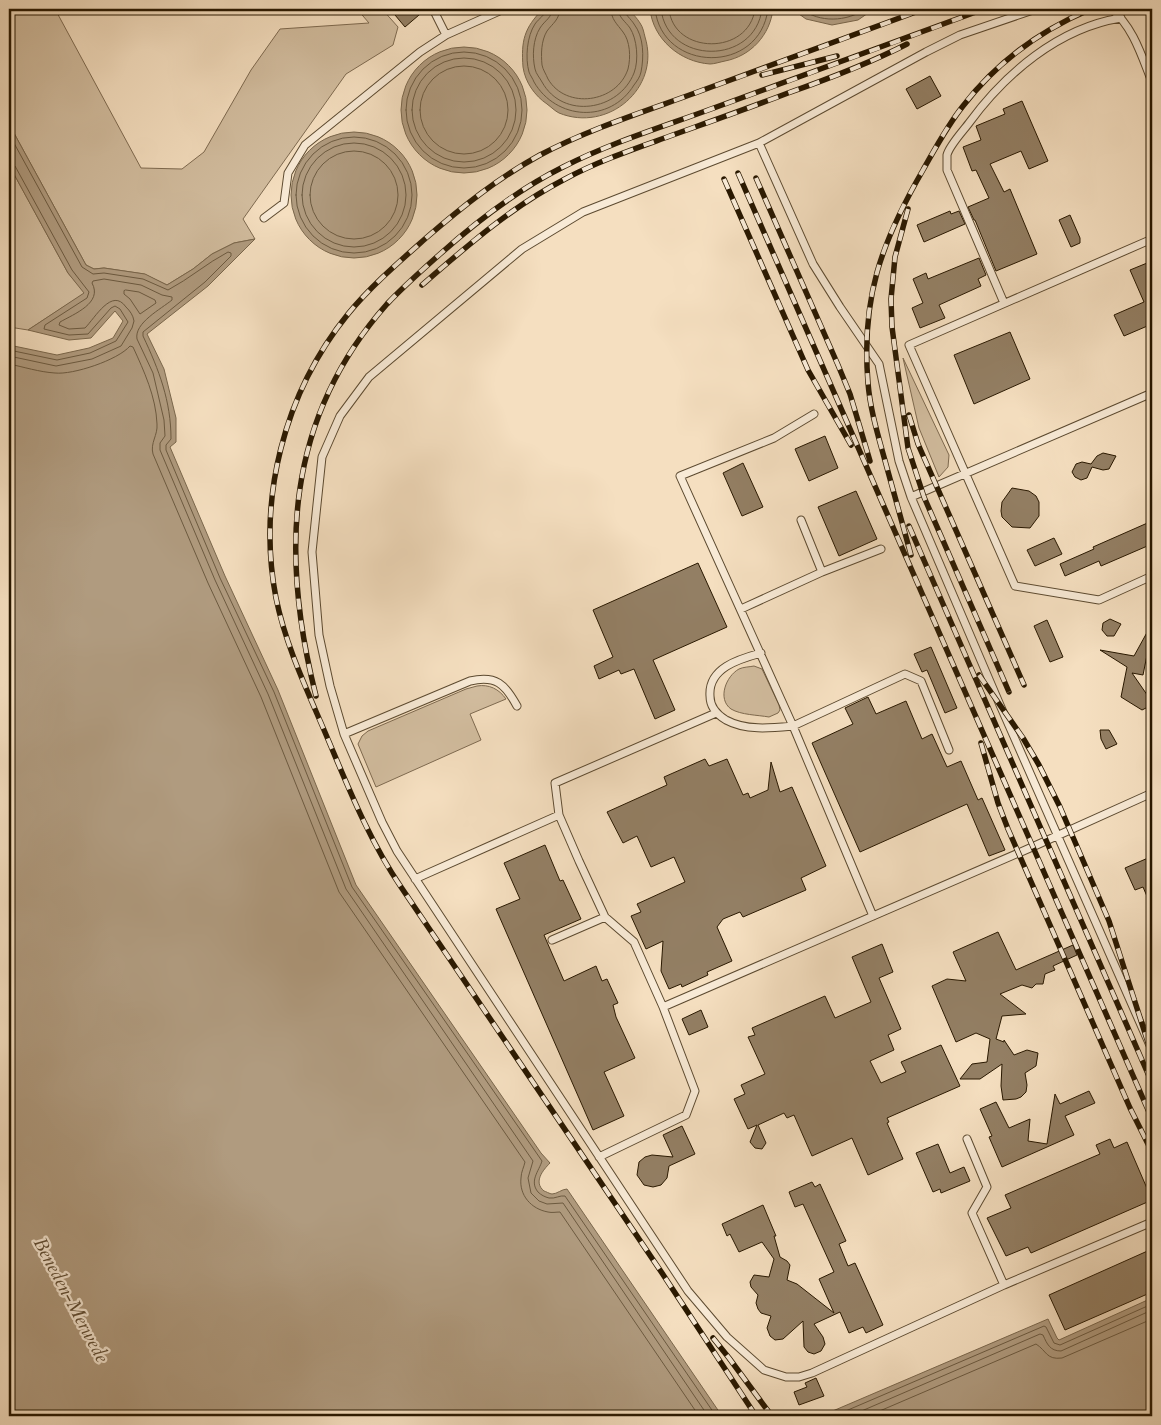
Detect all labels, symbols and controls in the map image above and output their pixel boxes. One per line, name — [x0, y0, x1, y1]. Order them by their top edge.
water label: Beneden-Merwede — [27, 1233, 115, 1368]

